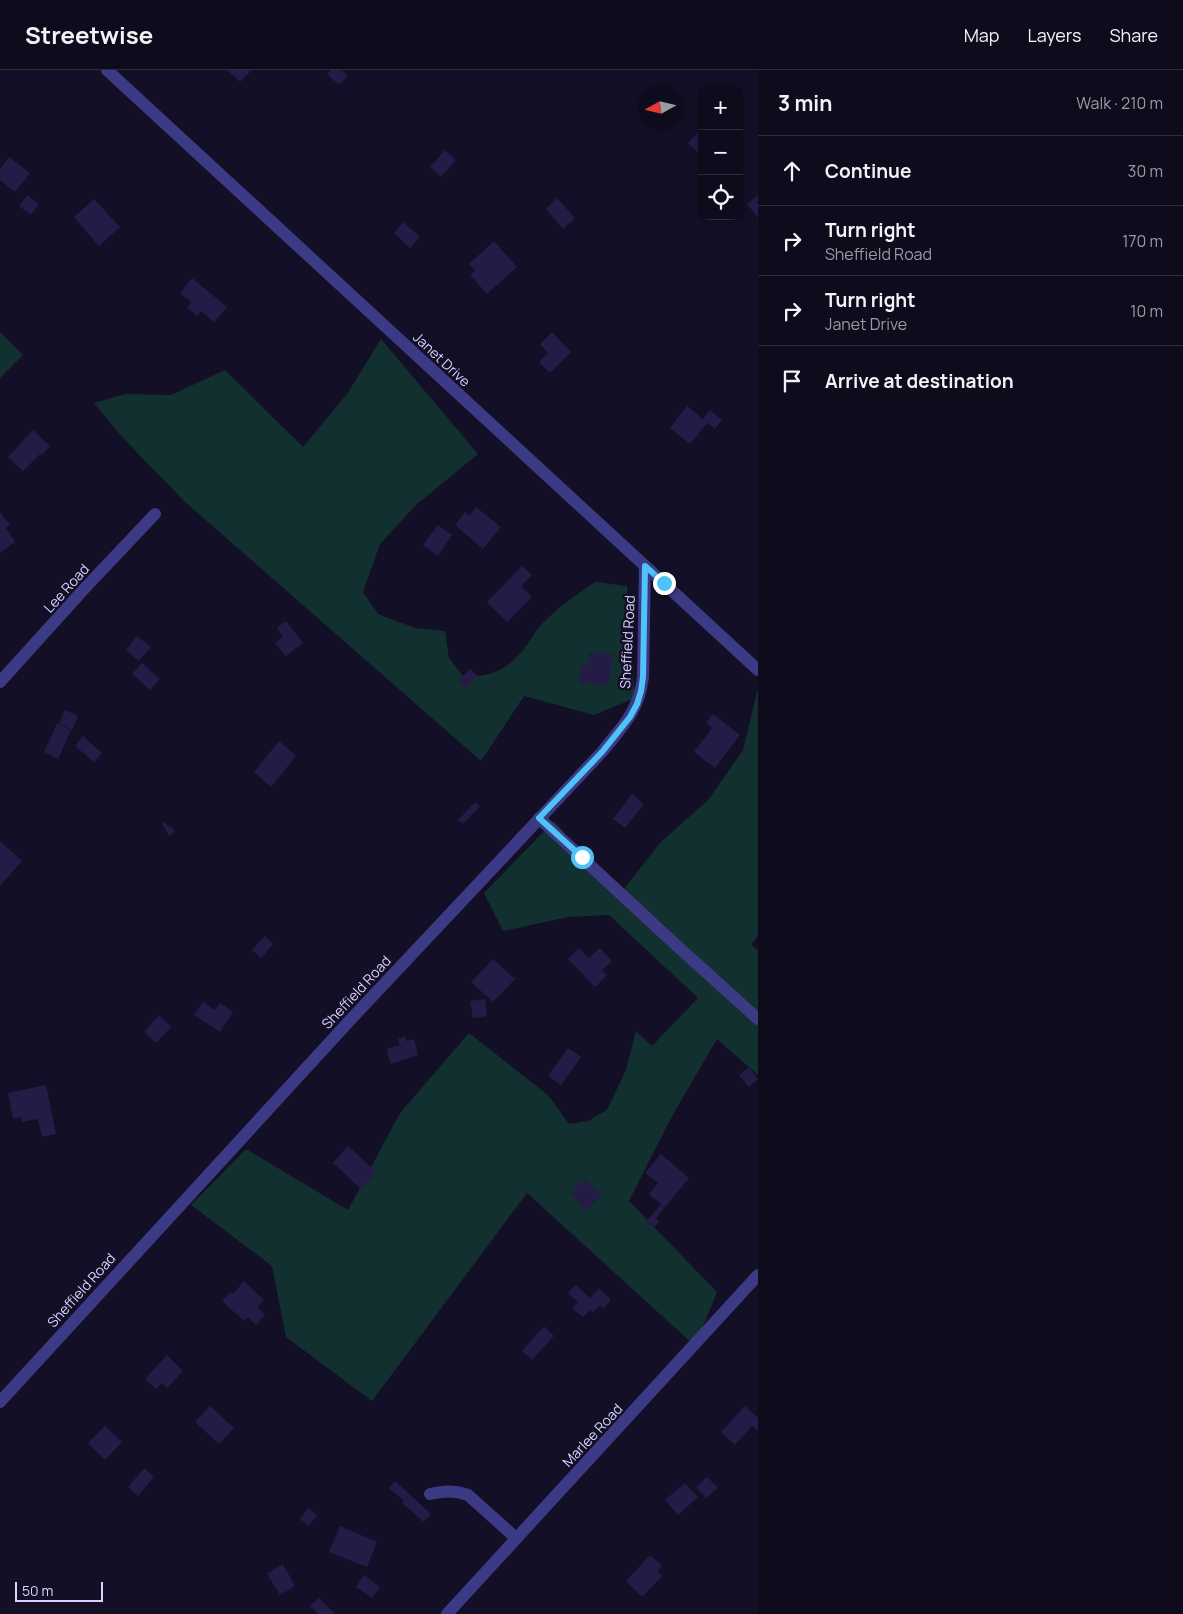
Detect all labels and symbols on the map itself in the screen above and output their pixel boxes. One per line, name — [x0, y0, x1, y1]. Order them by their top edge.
north arrow — [638, 85, 683, 130]
street label: Janet Drive — [409, 328, 475, 390]
street label: Lee Road — [39, 560, 93, 616]
route end — [653, 572, 676, 595]
street label: Sheffield Road — [615, 595, 639, 689]
route start — [571, 846, 594, 869]
street label: Sheffield Road — [317, 951, 395, 1033]
street label: Sheffield Road — [43, 1249, 119, 1331]
street label: Marlee Road — [558, 1399, 626, 1471]
scale bar — [15, 1579, 102, 1602]

